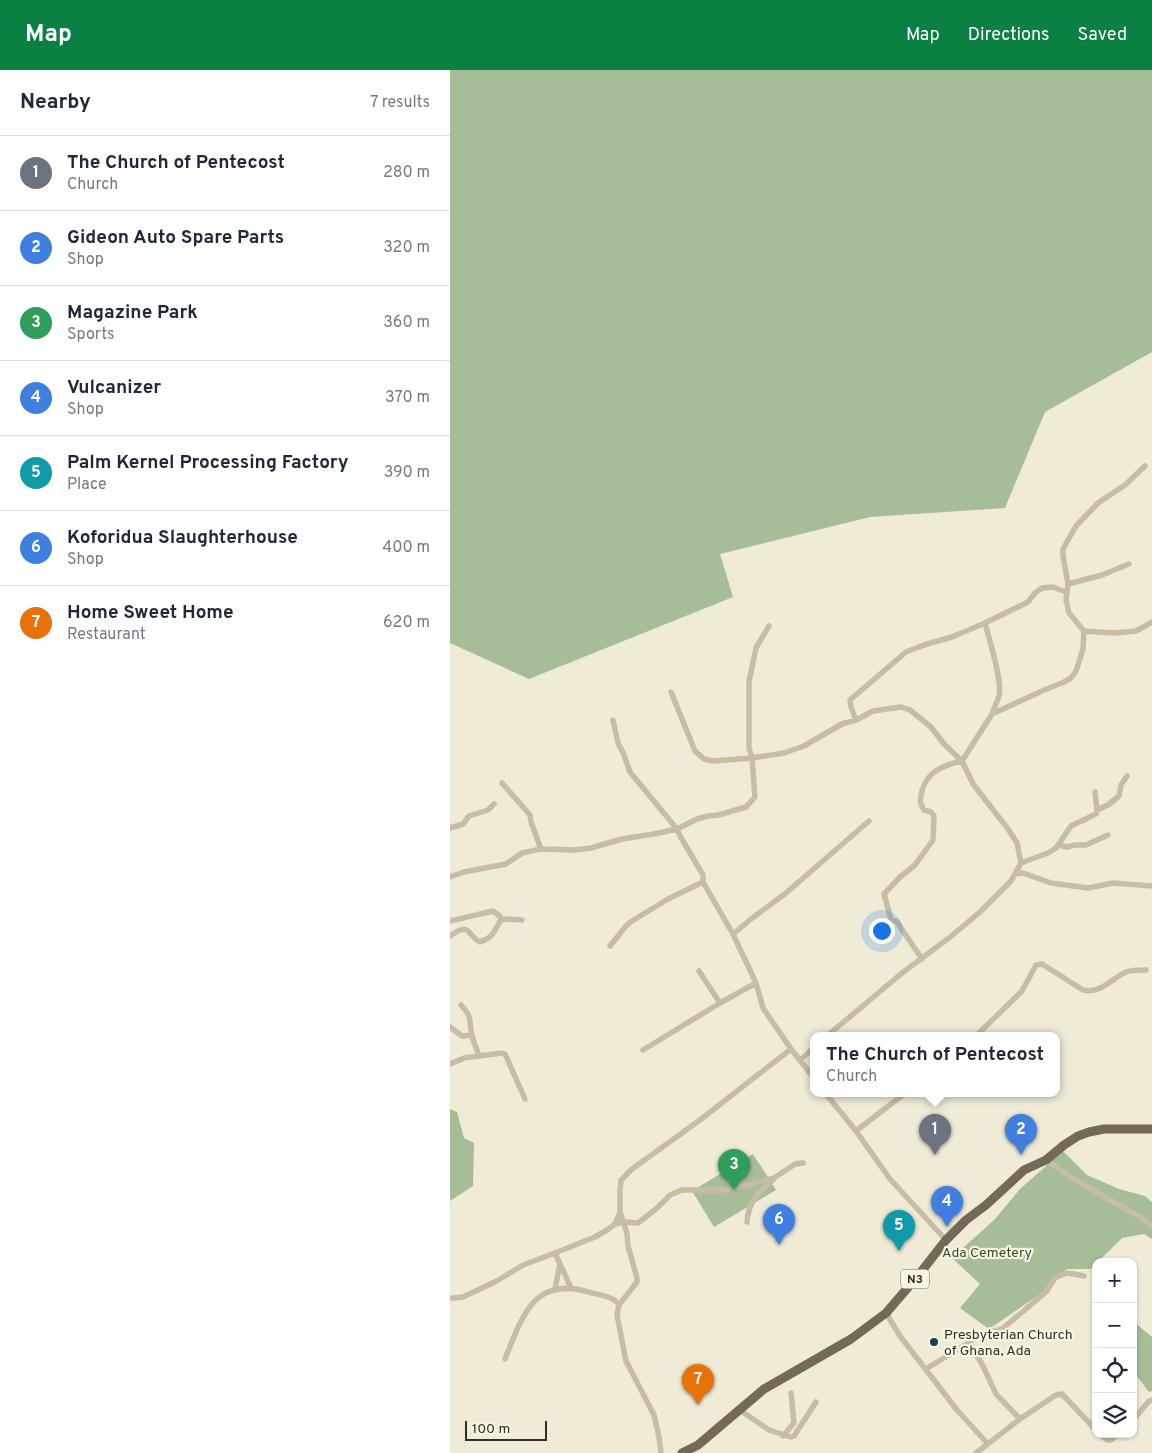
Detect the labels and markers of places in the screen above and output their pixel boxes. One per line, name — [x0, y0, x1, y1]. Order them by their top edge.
pin: 1 — [919, 1114, 951, 1155]
pin: 2 — [1005, 1114, 1037, 1155]
pin: 3 — [718, 1149, 750, 1190]
pin: 4 — [931, 1186, 963, 1227]
pin: 6 — [763, 1204, 795, 1245]
pin: 5 — [883, 1210, 915, 1251]
place label: Presbyterian Church of Ghana, Ada — [944, 1327, 1073, 1360]
marker: Presbyterian Church of Ghana, Ada — [928, 1336, 940, 1348]
pin: 7 — [682, 1364, 714, 1405]

